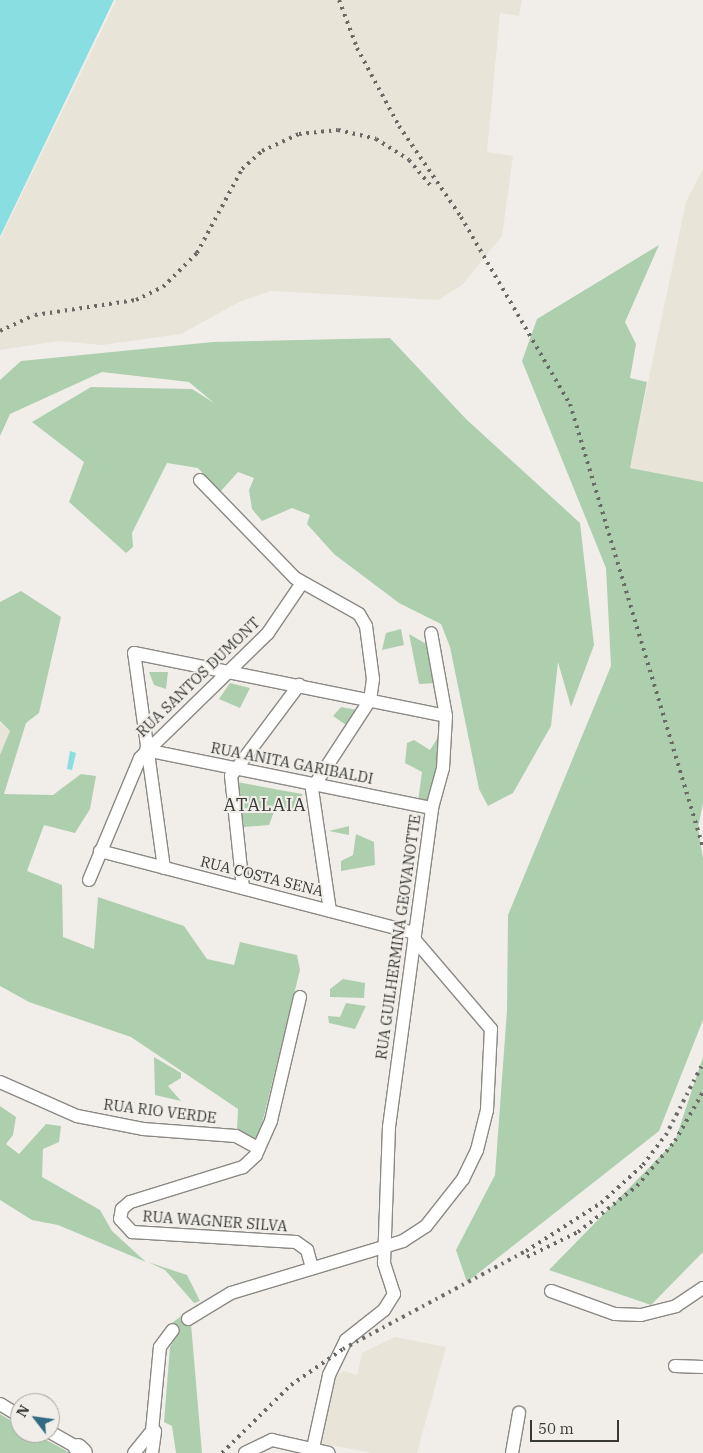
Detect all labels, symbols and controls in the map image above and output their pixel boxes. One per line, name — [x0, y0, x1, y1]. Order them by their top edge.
street label: RUA SANTOS DUMONT — [133, 613, 263, 741]
street label: RUA ANITA GARIBALDI — [209, 738, 375, 788]
district label: ATALAIA — [223, 794, 307, 816]
street label: RUA GUILHERMINA GEOVANOTTE — [372, 813, 424, 1061]
street label: RUA COSTA SENA — [199, 852, 325, 900]
street label: RUA RIO VERDE — [102, 1095, 218, 1127]
street label: RUA WAGNER SILVA — [142, 1207, 288, 1235]
north arrow — [10, 1393, 60, 1443]
text: N — [12, 1402, 33, 1420]
scale bar — [533, 1410, 622, 1442]
text: 50 m — [538, 1419, 574, 1438]

